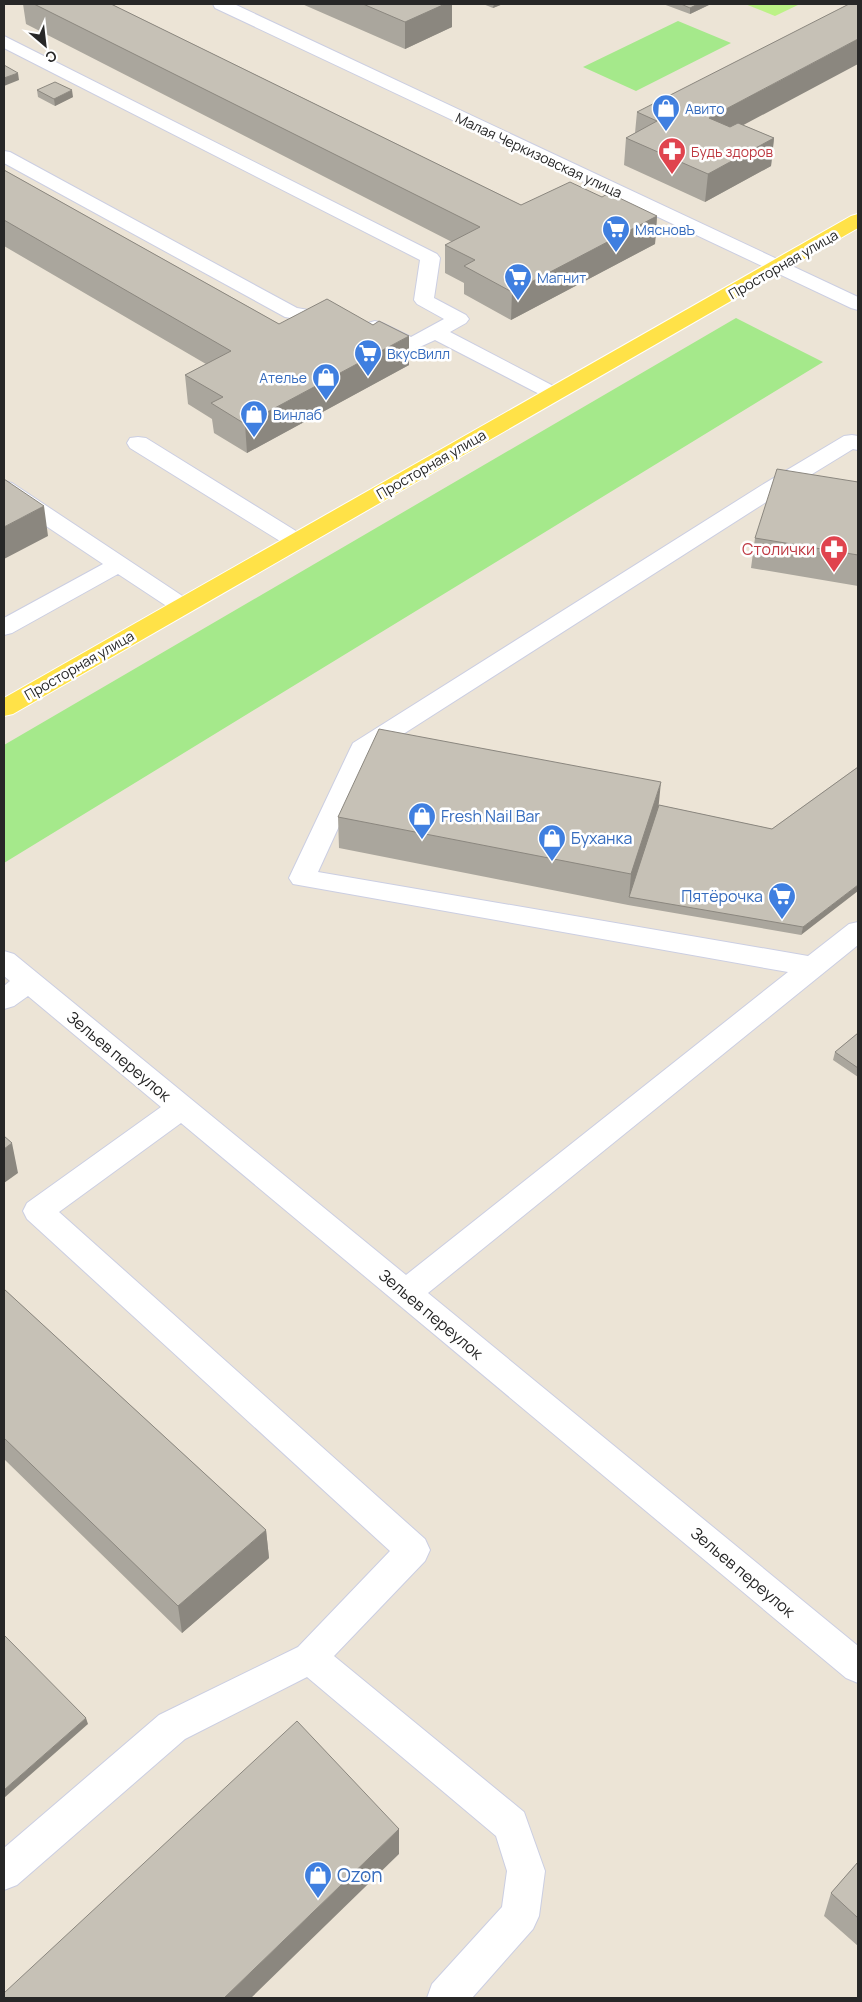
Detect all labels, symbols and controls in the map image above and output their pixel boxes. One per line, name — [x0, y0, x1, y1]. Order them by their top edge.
north arrow — [20, 20, 70, 70]
text: С — [42, 46, 60, 68]
shop icon: Авито — [651, 93, 681, 132]
place label: Авито — [685, 99, 725, 118]
street label: Малая Черкизовская улица — [453, 108, 625, 202]
pharmacy icon: Будь здоров — [657, 136, 687, 175]
place label: Будь здоров — [691, 142, 774, 161]
supermarket icon: МясновЪ — [601, 214, 631, 253]
place label: МясновЪ — [635, 220, 695, 239]
street label: Просторная улица — [725, 225, 841, 303]
supermarket icon: Магнит — [503, 262, 533, 301]
place label: Магнит — [537, 268, 586, 287]
supermarket icon: ВкусВилл — [353, 338, 383, 377]
place label: ВкусВилл — [387, 344, 450, 363]
shop icon: Ателье — [311, 362, 341, 401]
place label: Ателье — [259, 368, 307, 387]
shop icon: Винлаб — [239, 399, 269, 438]
place label: Винлаб — [273, 405, 322, 424]
street label: Просторная улица — [373, 425, 489, 503]
pharmacy icon: Столички — [819, 534, 849, 573]
place label: Столички — [742, 538, 815, 560]
street label: Просторная улица — [21, 626, 137, 704]
shop icon: Fresh Nail Bar — [407, 801, 437, 840]
place label: Fresh Nail Bar — [441, 805, 540, 827]
shop icon: Буханка — [537, 823, 567, 862]
place label: Буханка — [571, 827, 632, 849]
supermarket icon: Пятёрочка — [767, 881, 797, 920]
place label: Пятёрочка — [681, 885, 763, 907]
street label: Зельев переулок — [62, 1006, 177, 1107]
street label: Зельев переулок — [374, 1264, 489, 1365]
street label: Зельев переулок — [686, 1522, 801, 1623]
shop icon: Ozon — [303, 1860, 333, 1899]
place label: Ozon — [337, 1862, 383, 1888]

